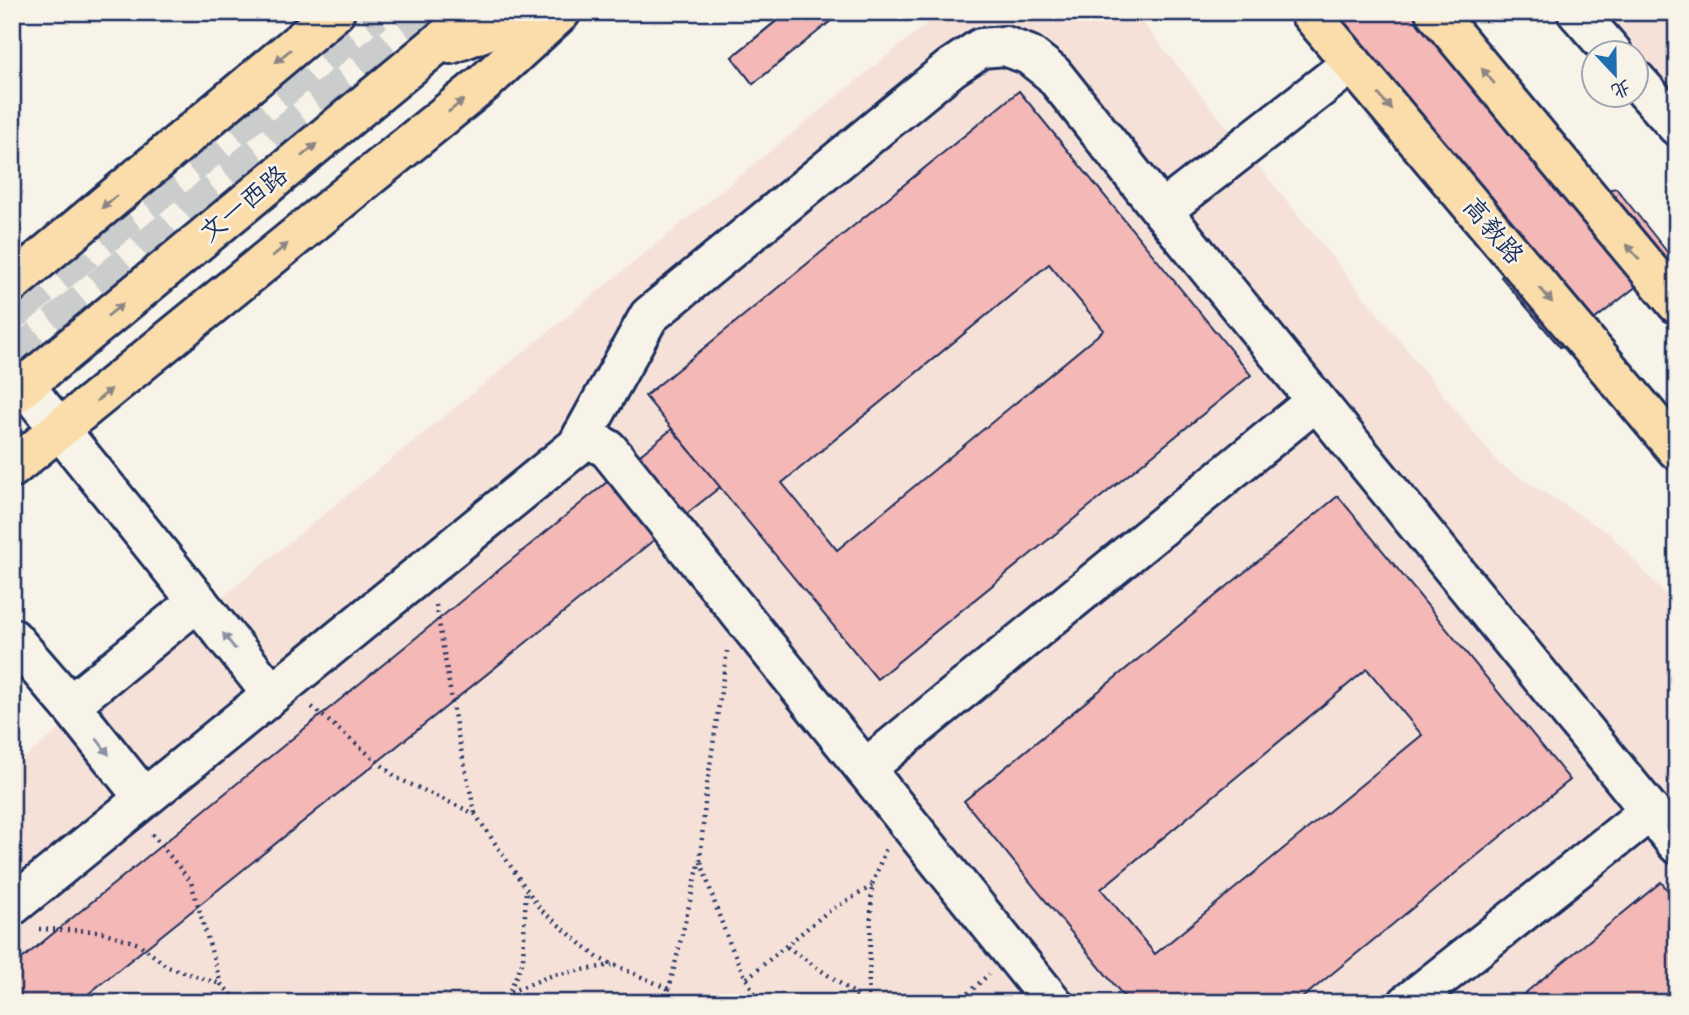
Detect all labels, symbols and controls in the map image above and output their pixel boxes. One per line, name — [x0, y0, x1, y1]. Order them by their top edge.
north arrow — [1580, 38, 1650, 108]
one-way arrow — [275, 48, 292, 63]
one-way arrow — [1481, 68, 1496, 85]
text: 北 — [1608, 75, 1634, 103]
one-way arrow — [1377, 93, 1392, 111]
one-way arrow — [447, 99, 464, 114]
one-way arrow — [301, 143, 318, 158]
street label: 文一西路 — [194, 160, 294, 248]
street label: 高教路 — [1456, 191, 1530, 271]
one-way arrow — [100, 194, 117, 209]
one-way arrow — [271, 243, 288, 258]
one-way arrow — [1626, 243, 1641, 260]
one-way arrow — [1539, 286, 1554, 304]
one-way arrow — [106, 303, 123, 318]
one-way arrow — [94, 387, 112, 402]
one-way arrow — [222, 632, 237, 649]
one-way arrow — [96, 737, 111, 755]

